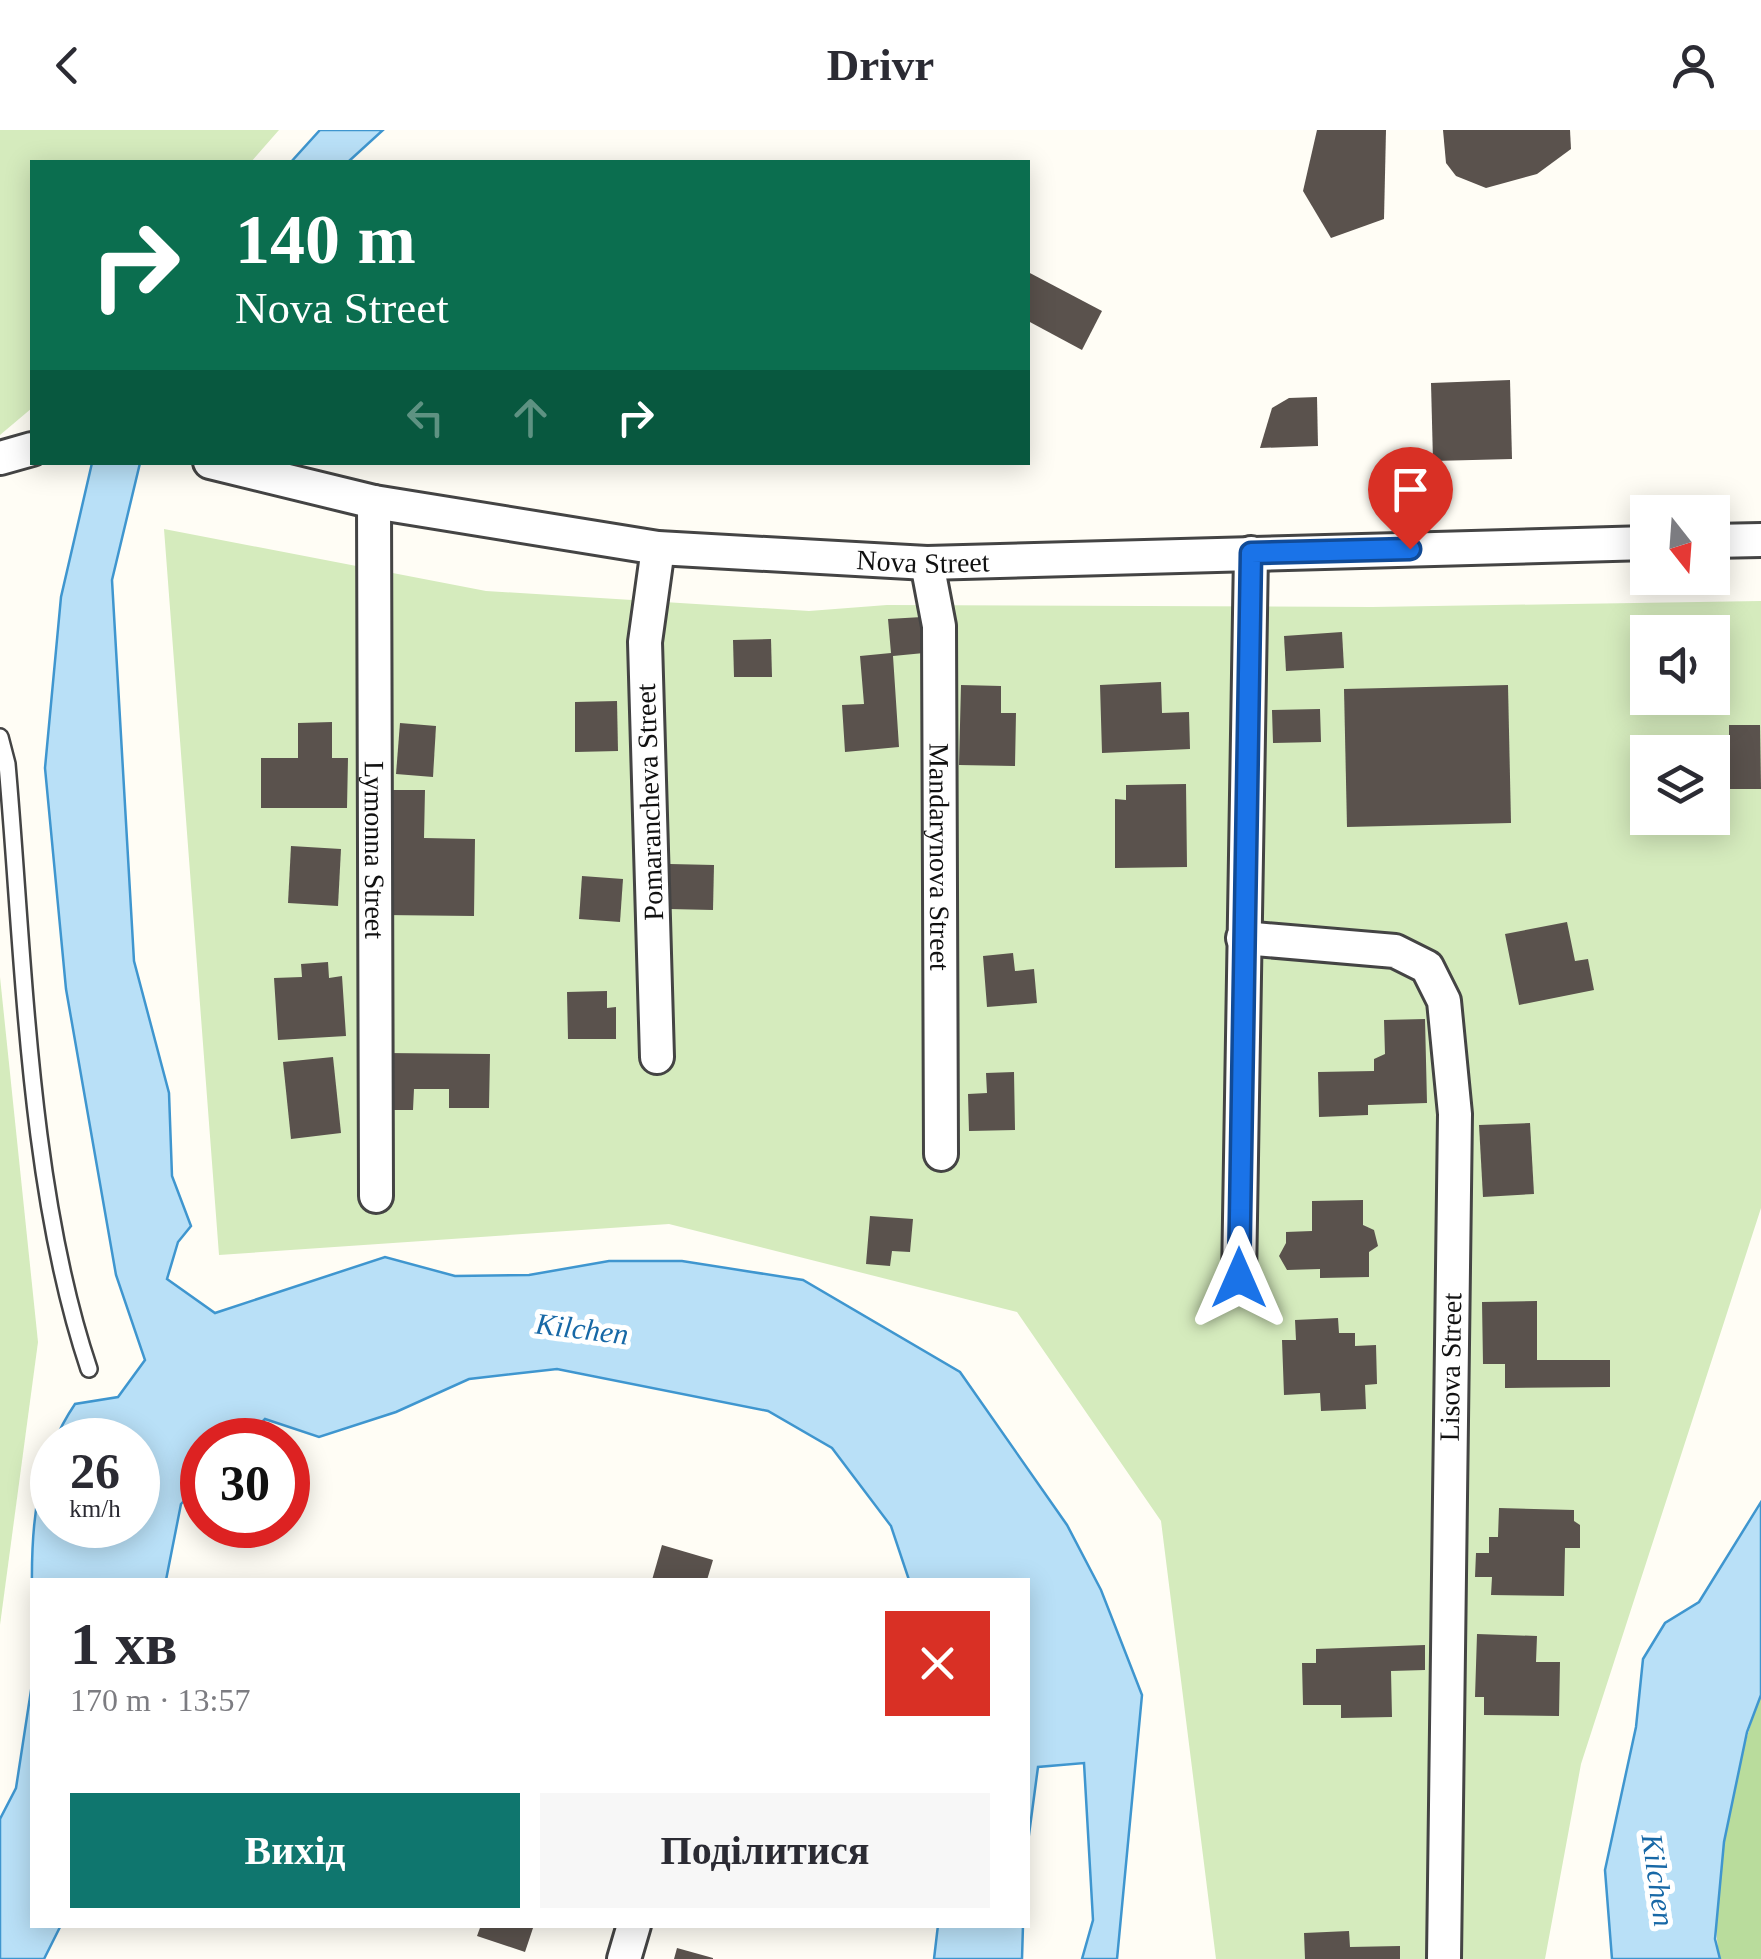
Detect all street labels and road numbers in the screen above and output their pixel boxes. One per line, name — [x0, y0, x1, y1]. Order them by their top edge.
street label: Nova Street — [856, 544, 990, 579]
street label: Pomarancheva Street — [630, 683, 669, 921]
street label: Mandarynova Street — [923, 743, 955, 971]
street label: Lymonna Street — [359, 761, 390, 939]
street label: Lisova Street — [1434, 1292, 1467, 1442]

